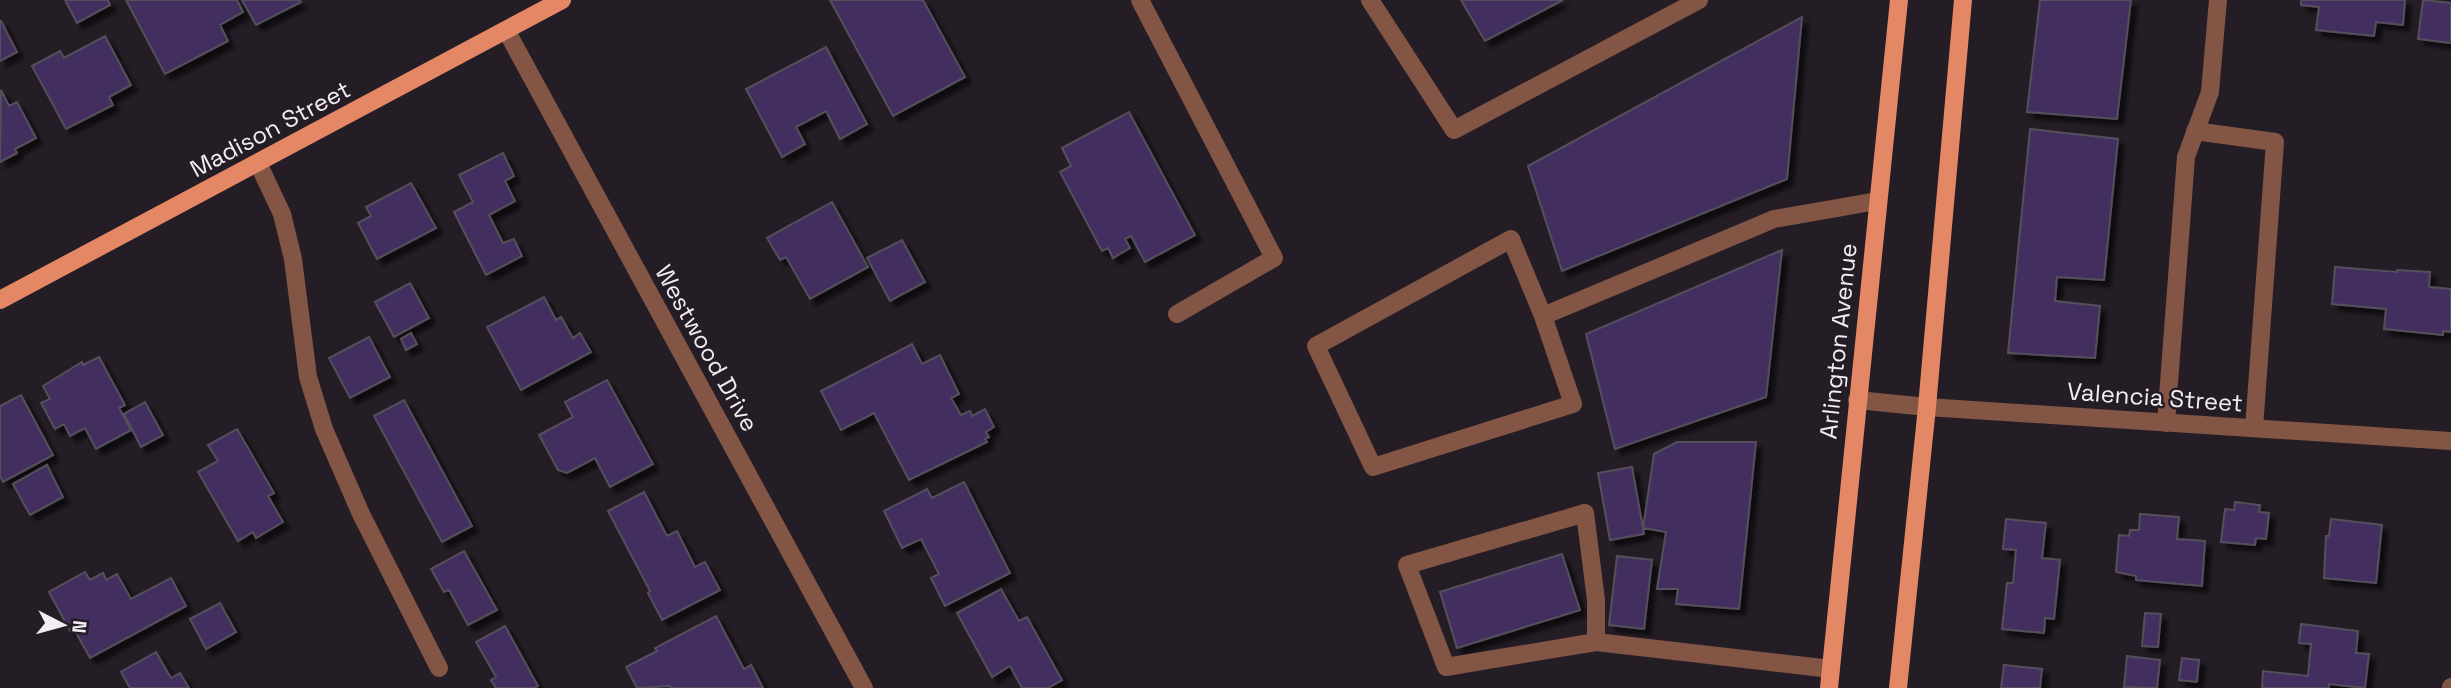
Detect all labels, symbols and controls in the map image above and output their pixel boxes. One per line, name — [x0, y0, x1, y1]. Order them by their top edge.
street label: Madison Street — [184, 74, 356, 184]
street label: Arlington Avenue — [1812, 242, 1864, 440]
street label: Westwood Drive — [648, 259, 766, 437]
street label: Valencia Street — [2066, 375, 2244, 419]
north arrow — [28, 590, 98, 660]
text: N — [66, 619, 93, 634]

